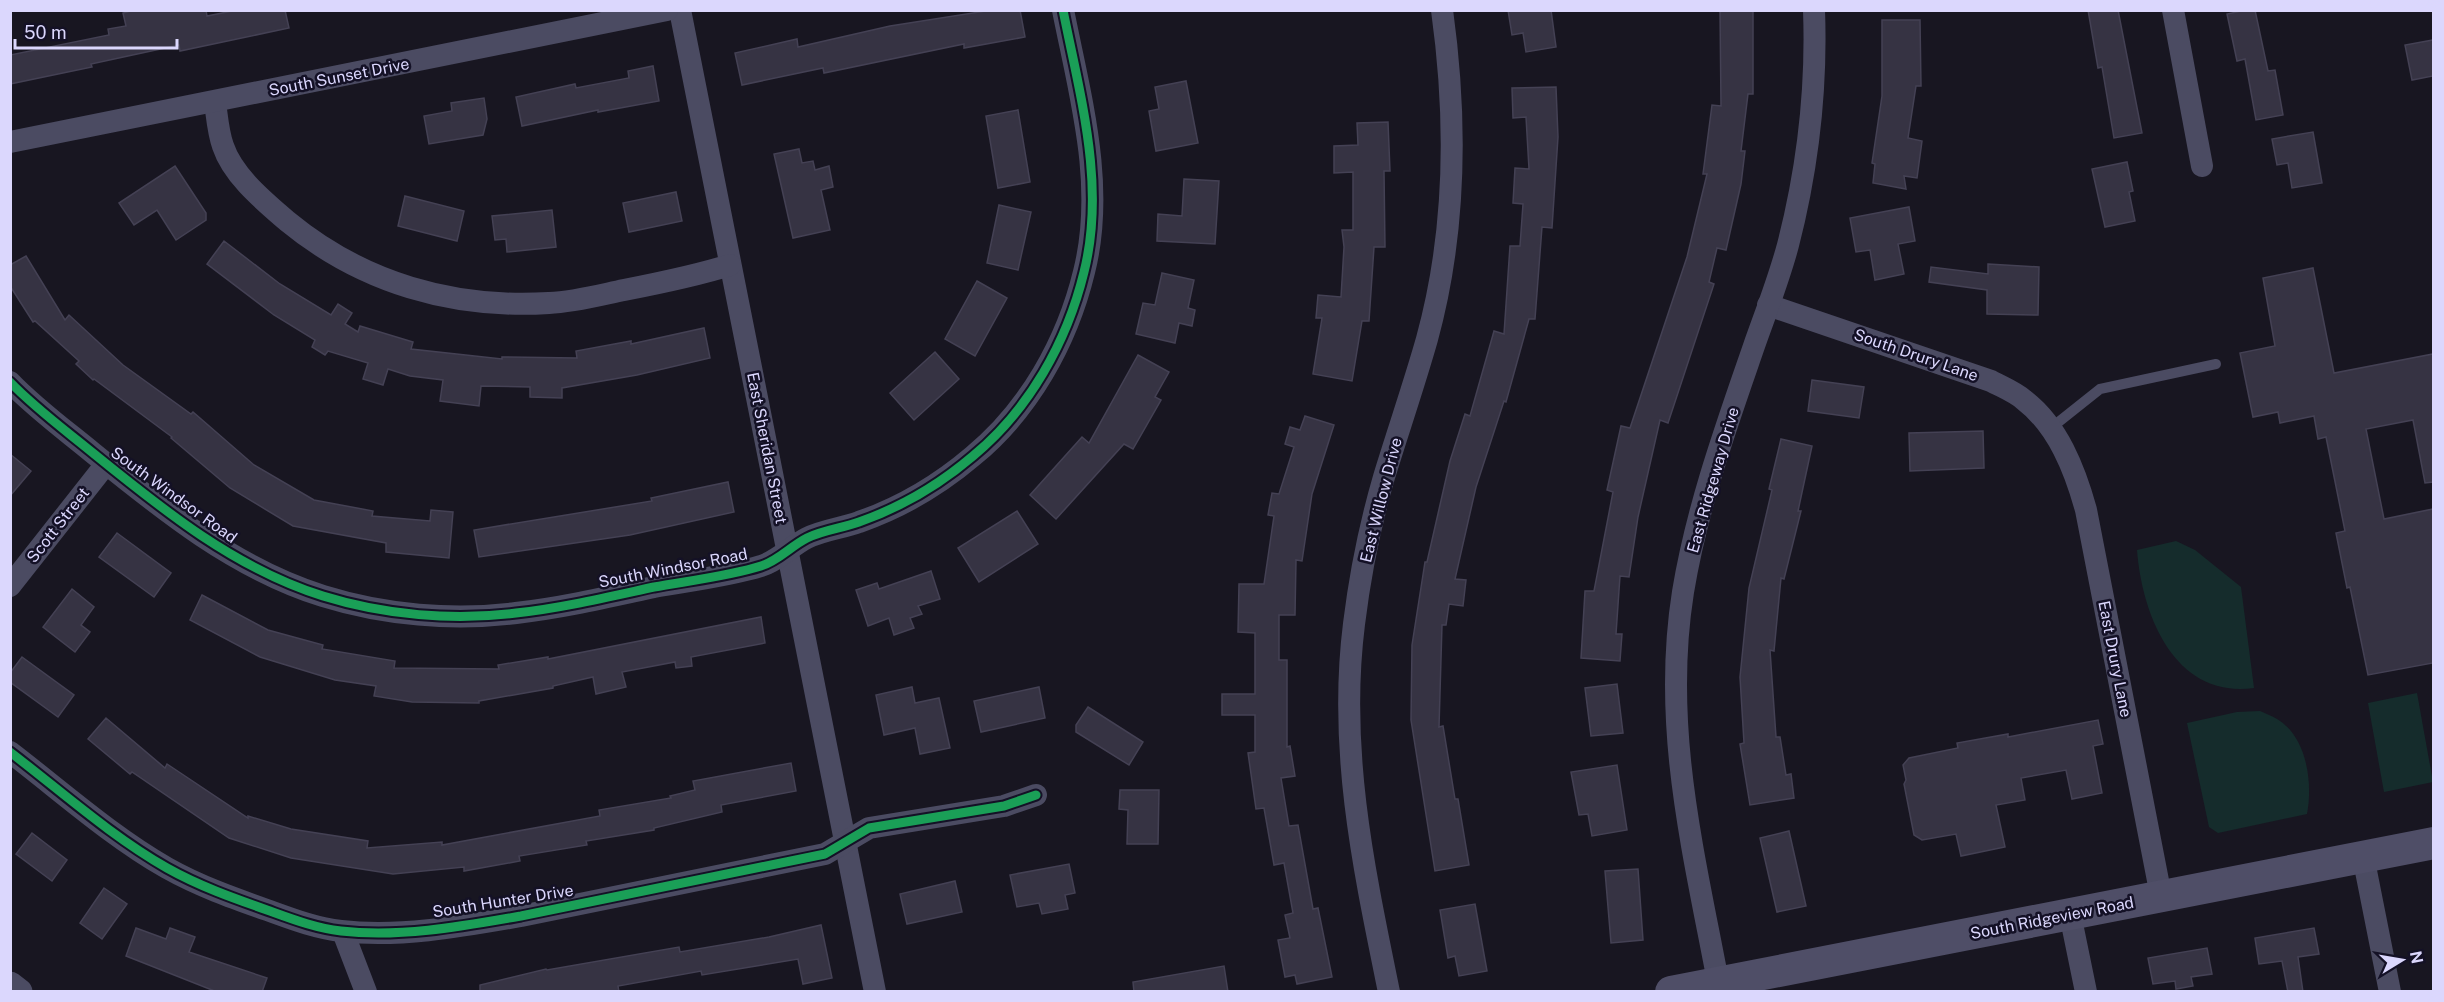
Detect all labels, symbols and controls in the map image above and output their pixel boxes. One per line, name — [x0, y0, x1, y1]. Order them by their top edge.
scale bar — [15, 12, 177, 50]
text: 50 m — [24, 22, 67, 43]
street label: South Sunset Drive — [267, 54, 411, 100]
street label: South Drury Lane — [1851, 325, 1981, 385]
street label: East Sheridan Street — [743, 371, 791, 525]
street label: East Ridgeway Drive — [1683, 405, 1743, 555]
street label: East Willow Drive — [1356, 436, 1406, 564]
street label: South Windsor Road — [107, 443, 241, 547]
street label: Scott Street — [23, 484, 93, 566]
street label: South Windsor Road — [597, 544, 749, 592]
street label: East Drury Lane — [2094, 599, 2136, 719]
street label: South Hunter Drive — [431, 880, 575, 922]
street label: South Ridgeview Road — [1969, 893, 2135, 943]
north arrow — [2372, 930, 2432, 990]
text: N — [2406, 949, 2427, 965]

